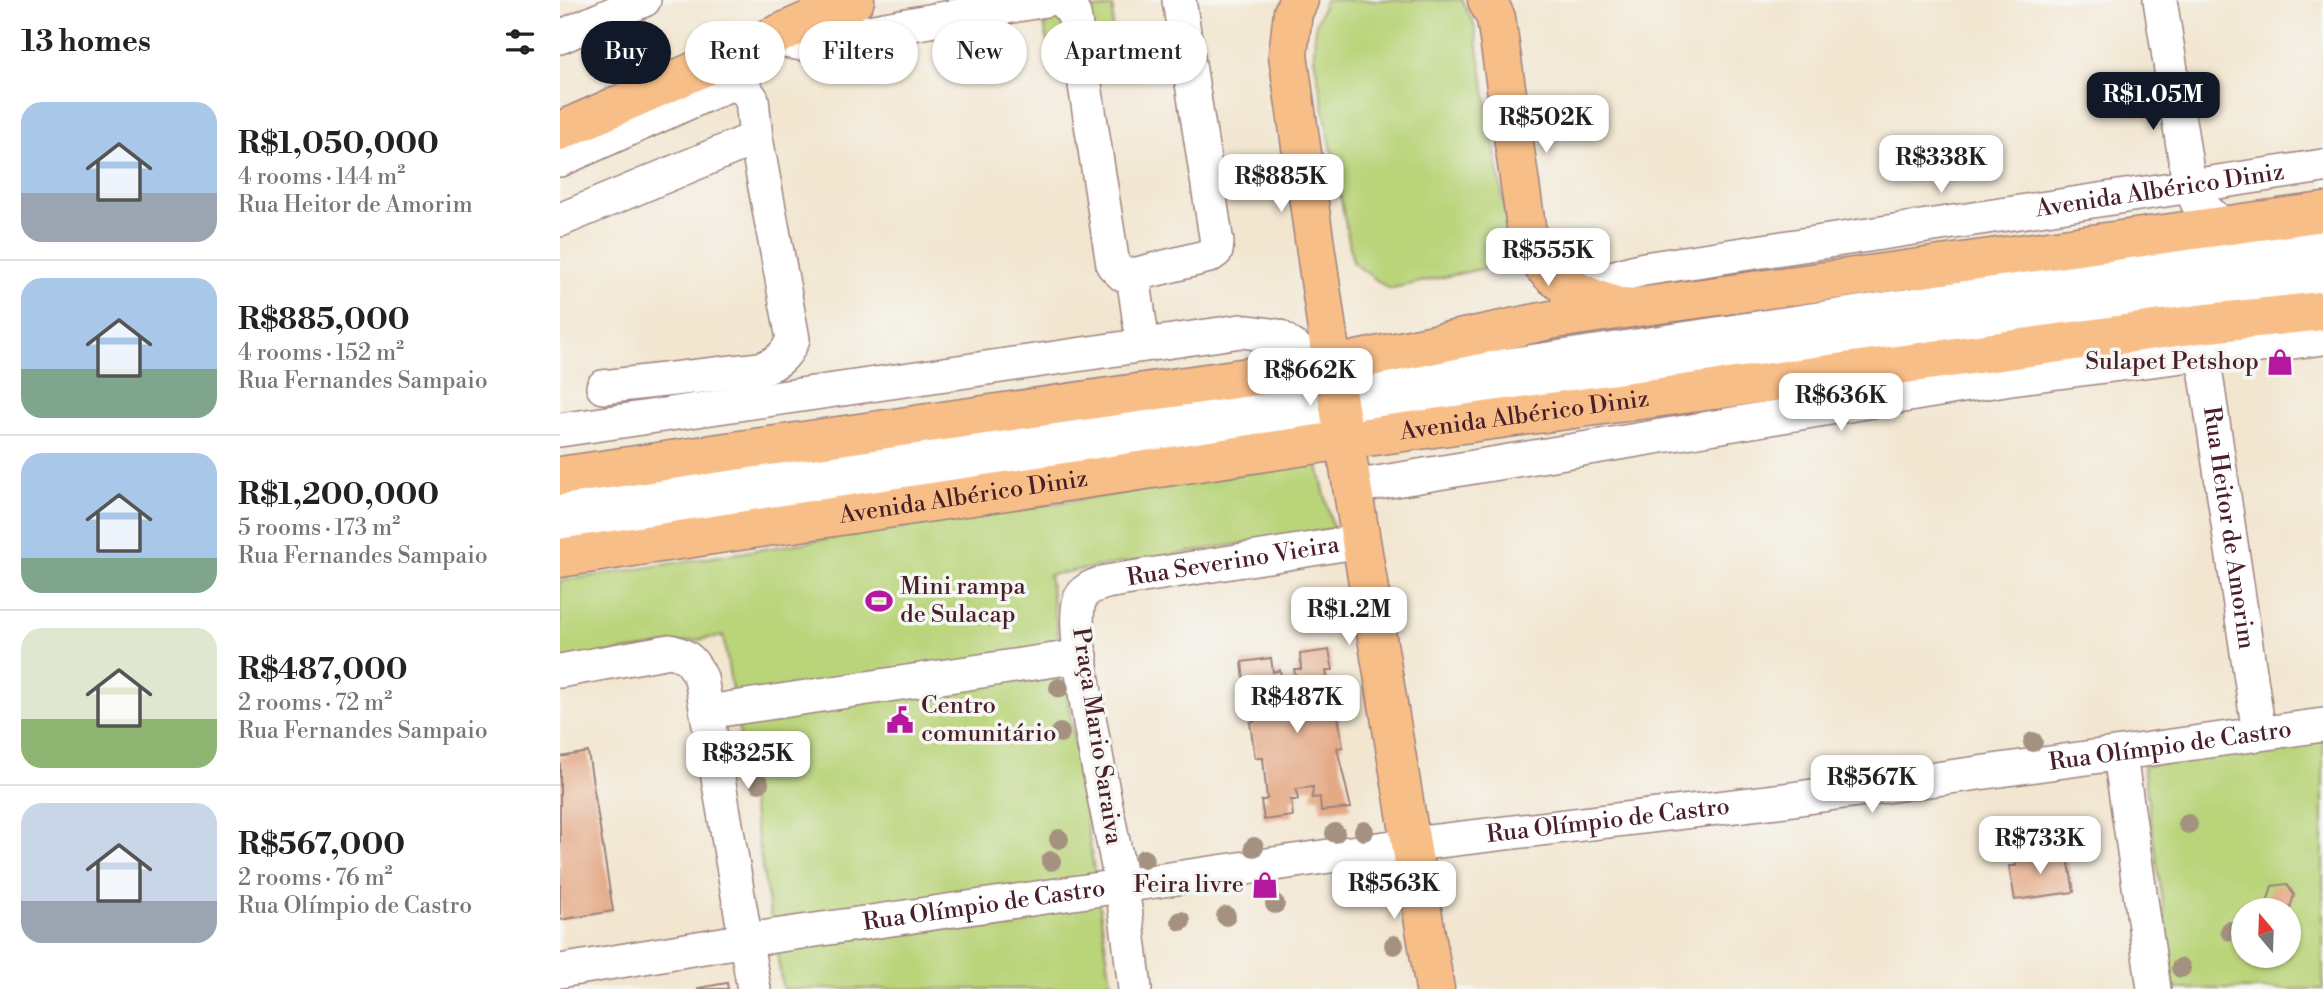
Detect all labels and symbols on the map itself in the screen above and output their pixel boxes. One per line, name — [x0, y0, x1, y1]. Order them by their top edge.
pin: R$1.05M — [2088, 72, 2218, 132]
pin: R$502K — [1489, 96, 1603, 155]
pin: R$338K — [1884, 136, 1998, 195]
pin: R$885K — [1224, 154, 1338, 214]
street label: Avenida Albérico Diniz — [2033, 157, 2286, 225]
pin: R$555K — [1491, 229, 1605, 288]
place label: Sulapet Petshop — [2085, 347, 2259, 377]
shop icon: Sulapet Petshop — [2265, 347, 2295, 377]
pin: R$662K — [1253, 348, 1367, 408]
pin: R$636K — [1784, 374, 1898, 433]
street label: Avenida Albérico Diniz — [1397, 384, 1651, 448]
street label: Rua Heitor de Amorim — [2196, 405, 2261, 651]
street label: Avenida Albérico Diniz — [836, 464, 1090, 531]
street label: Rua Severino Vieira — [1125, 530, 1342, 593]
place label: Mini rampa de Sulacap — [900, 572, 1027, 630]
sports icon: Mini rampa de Sulacap — [864, 586, 894, 616]
pin: R$1.2M — [1292, 588, 1406, 647]
street label: Praça Mario Saraiva — [1065, 626, 1129, 847]
pin: R$487K — [1240, 676, 1354, 735]
place label: Centro comunitário — [921, 691, 1057, 749]
public building icon: Centro comunitário — [885, 705, 915, 735]
street label: Rua Olímpio de Castro — [2047, 715, 2293, 778]
pin: R$325K — [691, 732, 805, 791]
pin: R$567K — [1815, 756, 1929, 815]
street label: Rua Olímpio de Castro — [1485, 792, 1731, 850]
pin: R$733K — [1983, 816, 2097, 876]
pin: R$563K — [1337, 862, 1451, 921]
place label: Feira livre — [1133, 870, 1244, 900]
shop icon: Feira livre — [1250, 870, 1280, 900]
street label: Rua Olímpio de Castro — [861, 873, 1107, 938]
north arrow — [2231, 898, 2301, 968]

